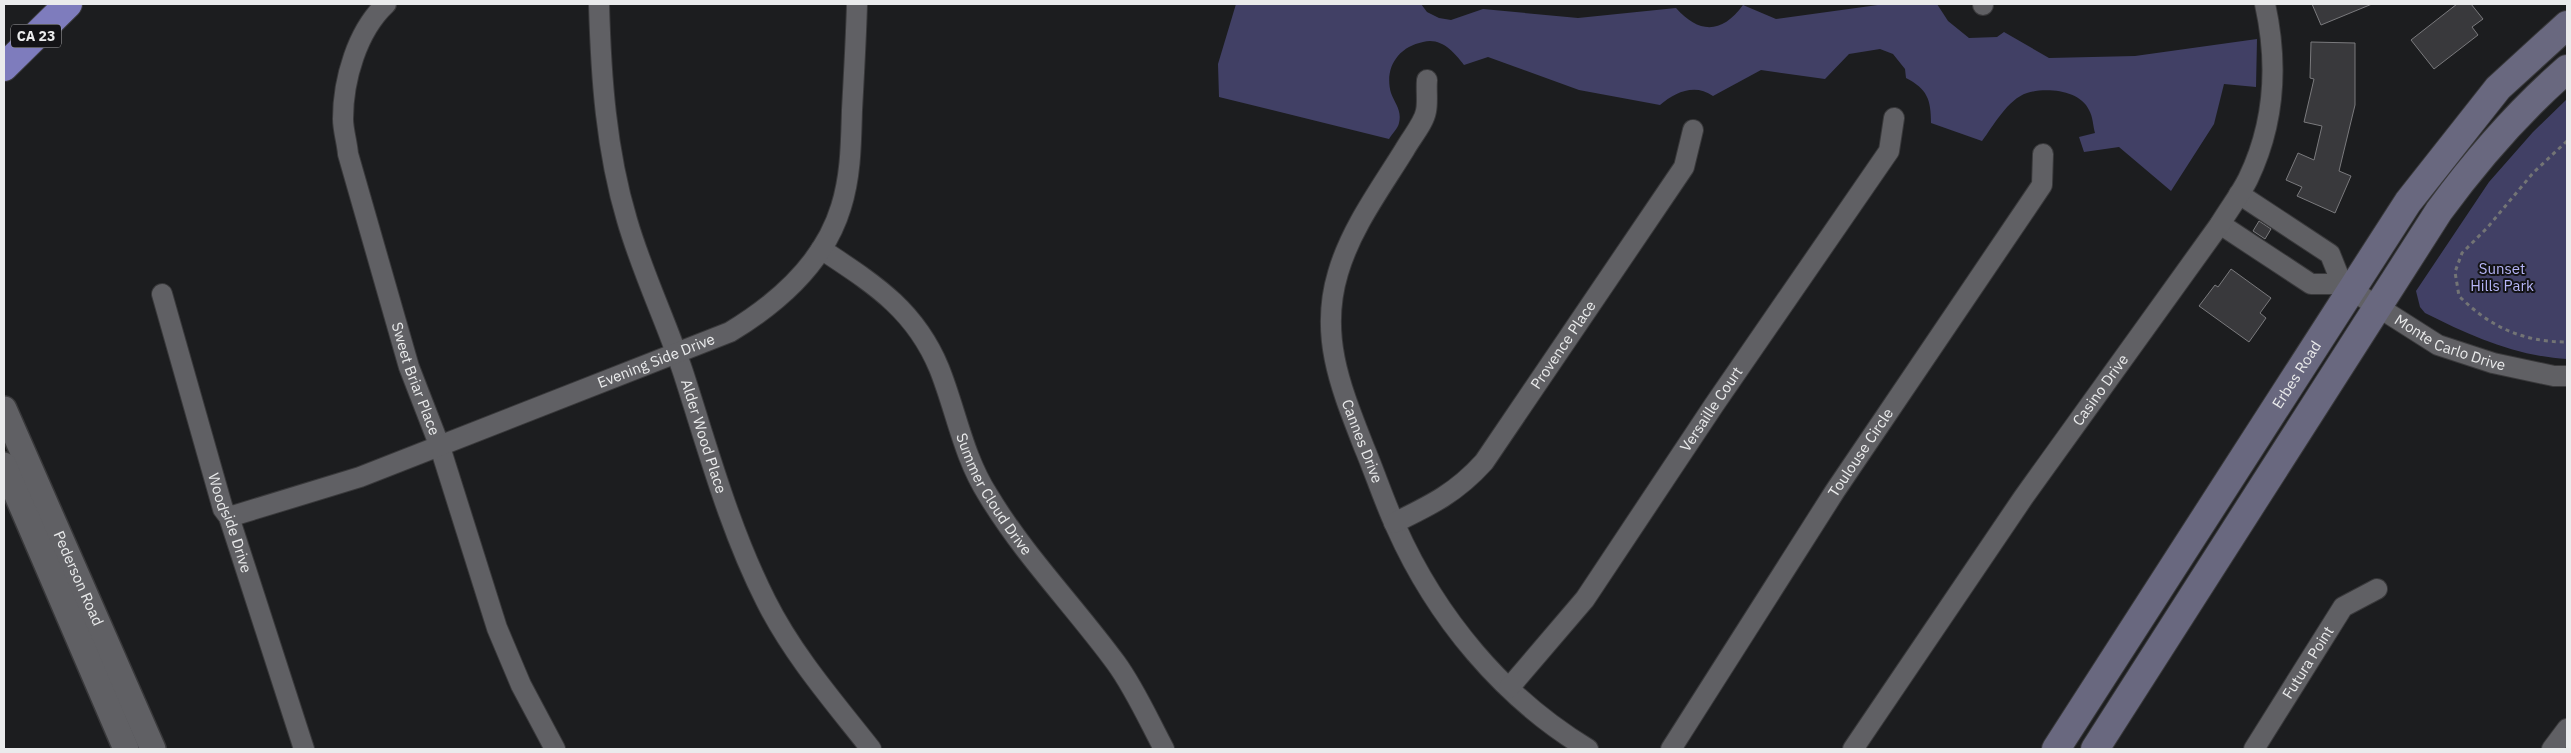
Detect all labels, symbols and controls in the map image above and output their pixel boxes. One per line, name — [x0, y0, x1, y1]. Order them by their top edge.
road number: CA 23 — [11, 24, 61, 48]
park label: Sunset Hills Park — [2470, 259, 2534, 295]
street label: Provence Place — [1526, 297, 1600, 393]
street label: Monte Carlo Drive — [2391, 310, 2507, 374]
street label: Sweet Briar Place — [388, 320, 445, 438]
street label: Evening Side Drive — [595, 329, 717, 392]
street label: Erbes Road — [2268, 337, 2325, 412]
street label: Casino Drive — [2068, 350, 2132, 429]
street label: Versaille Court — [1676, 363, 1747, 455]
street label: Alder Wood Place — [677, 377, 731, 496]
street label: Cannes Drive — [1338, 397, 1387, 486]
street label: Toulouse Circle — [1824, 404, 1897, 500]
street label: Summer Cloud Drive — [952, 431, 1036, 559]
street label: Woodside Drive — [204, 471, 256, 575]
street label: Pederson Road — [50, 528, 108, 629]
street label: Futura Point — [2278, 622, 2338, 702]

